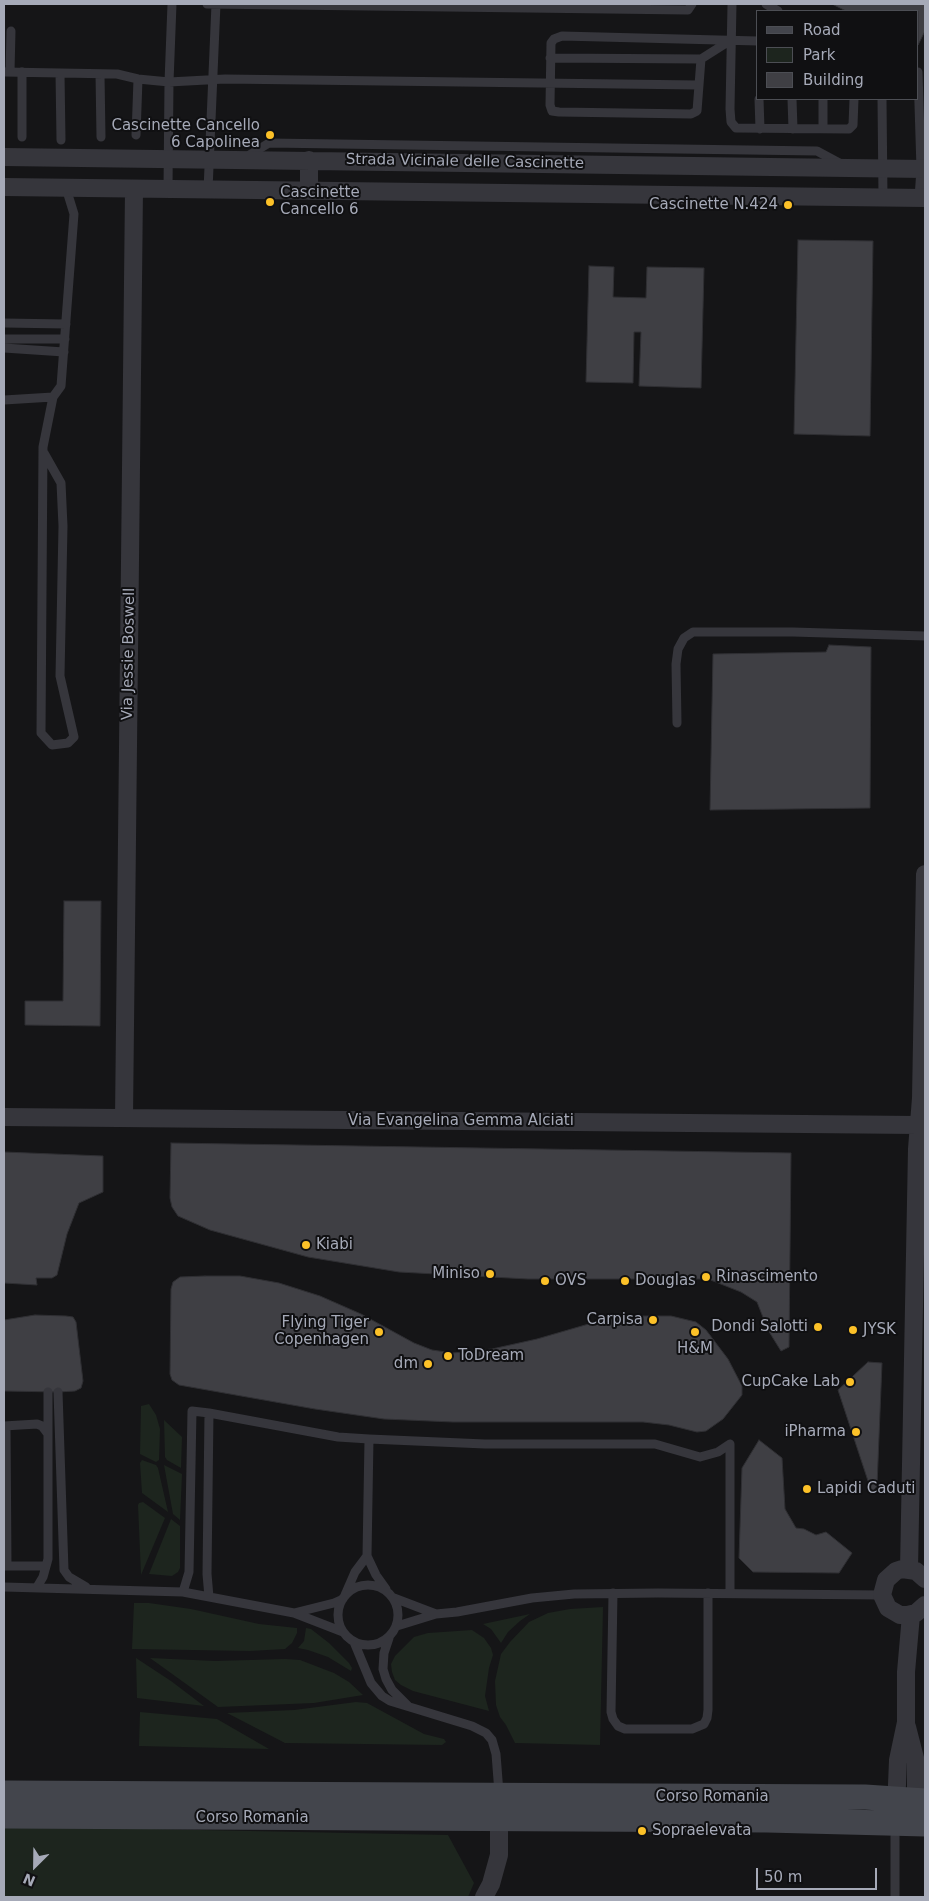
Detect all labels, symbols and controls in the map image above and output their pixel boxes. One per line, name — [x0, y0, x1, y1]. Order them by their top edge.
legend — [756, 10, 919, 100]
text: Road — [803, 21, 841, 39]
text: Park — [803, 46, 835, 64]
text: Building — [803, 71, 864, 89]
place label: Cascinette Cancello 6 Capolinea — [111, 117, 260, 152]
marker: Cascinette Cancello 6 Capolinea — [264, 129, 276, 141]
street label: Strada Vicinale delle Cascinette — [346, 151, 584, 173]
place label: Cascinette Cancello 6 — [280, 184, 360, 219]
marker: Cascinette Cancello 6 — [264, 196, 276, 208]
place label: Cascinette N.424 — [649, 196, 778, 214]
marker: Cascinette N.424 — [782, 199, 794, 211]
street label: Via Jessie Boswell — [119, 588, 139, 720]
street label: Via Evangelina Gemma Alciati — [348, 1112, 574, 1130]
place label: Kiabi — [316, 1236, 353, 1254]
marker: Kiabi — [300, 1239, 312, 1251]
place label: Miniso — [432, 1265, 480, 1283]
marker: Miniso — [484, 1268, 496, 1280]
place label: Rinascimento — [716, 1268, 818, 1286]
marker: Rinascimento — [700, 1271, 712, 1283]
place label: OVS — [555, 1272, 586, 1290]
place label: Douglas — [635, 1272, 696, 1290]
marker: OVS — [539, 1275, 551, 1287]
marker: Douglas — [619, 1275, 631, 1287]
place label: Carpisa — [586, 1311, 643, 1329]
place label: Flying Tiger Copenhagen — [274, 1314, 369, 1349]
marker: Carpisa — [647, 1314, 659, 1326]
place label: Dondi Salotti — [711, 1318, 808, 1336]
marker: Dondi Salotti — [812, 1321, 824, 1333]
place label: JYSK — [863, 1321, 896, 1339]
marker: JYSK — [847, 1324, 859, 1336]
marker: Flying Tiger Copenhagen — [373, 1326, 385, 1338]
marker: H&M — [689, 1326, 701, 1338]
place label: H&M — [677, 1340, 713, 1358]
place label: ToDream — [458, 1347, 524, 1365]
marker: ToDream — [442, 1350, 454, 1362]
place label: dm — [394, 1355, 418, 1373]
marker: dm — [422, 1358, 434, 1370]
place label: CupCake Lab — [742, 1373, 840, 1391]
marker: CupCake Lab — [844, 1376, 856, 1388]
place label: iPharma — [784, 1423, 846, 1441]
marker: iPharma — [850, 1426, 862, 1438]
place label: Lapidi Caduti — [817, 1480, 915, 1498]
marker: Lapidi Caduti — [801, 1483, 813, 1495]
street label: Corso Romania — [655, 1788, 769, 1806]
street label: Corso Romania — [195, 1809, 309, 1827]
place label: Sopraelevata — [652, 1822, 751, 1840]
marker: Sopraelevata — [636, 1825, 648, 1837]
north arrow — [10, 1841, 60, 1891]
scale bar — [759, 1858, 880, 1890]
text: 50 m — [764, 1868, 802, 1886]
text: N — [21, 1870, 38, 1889]

